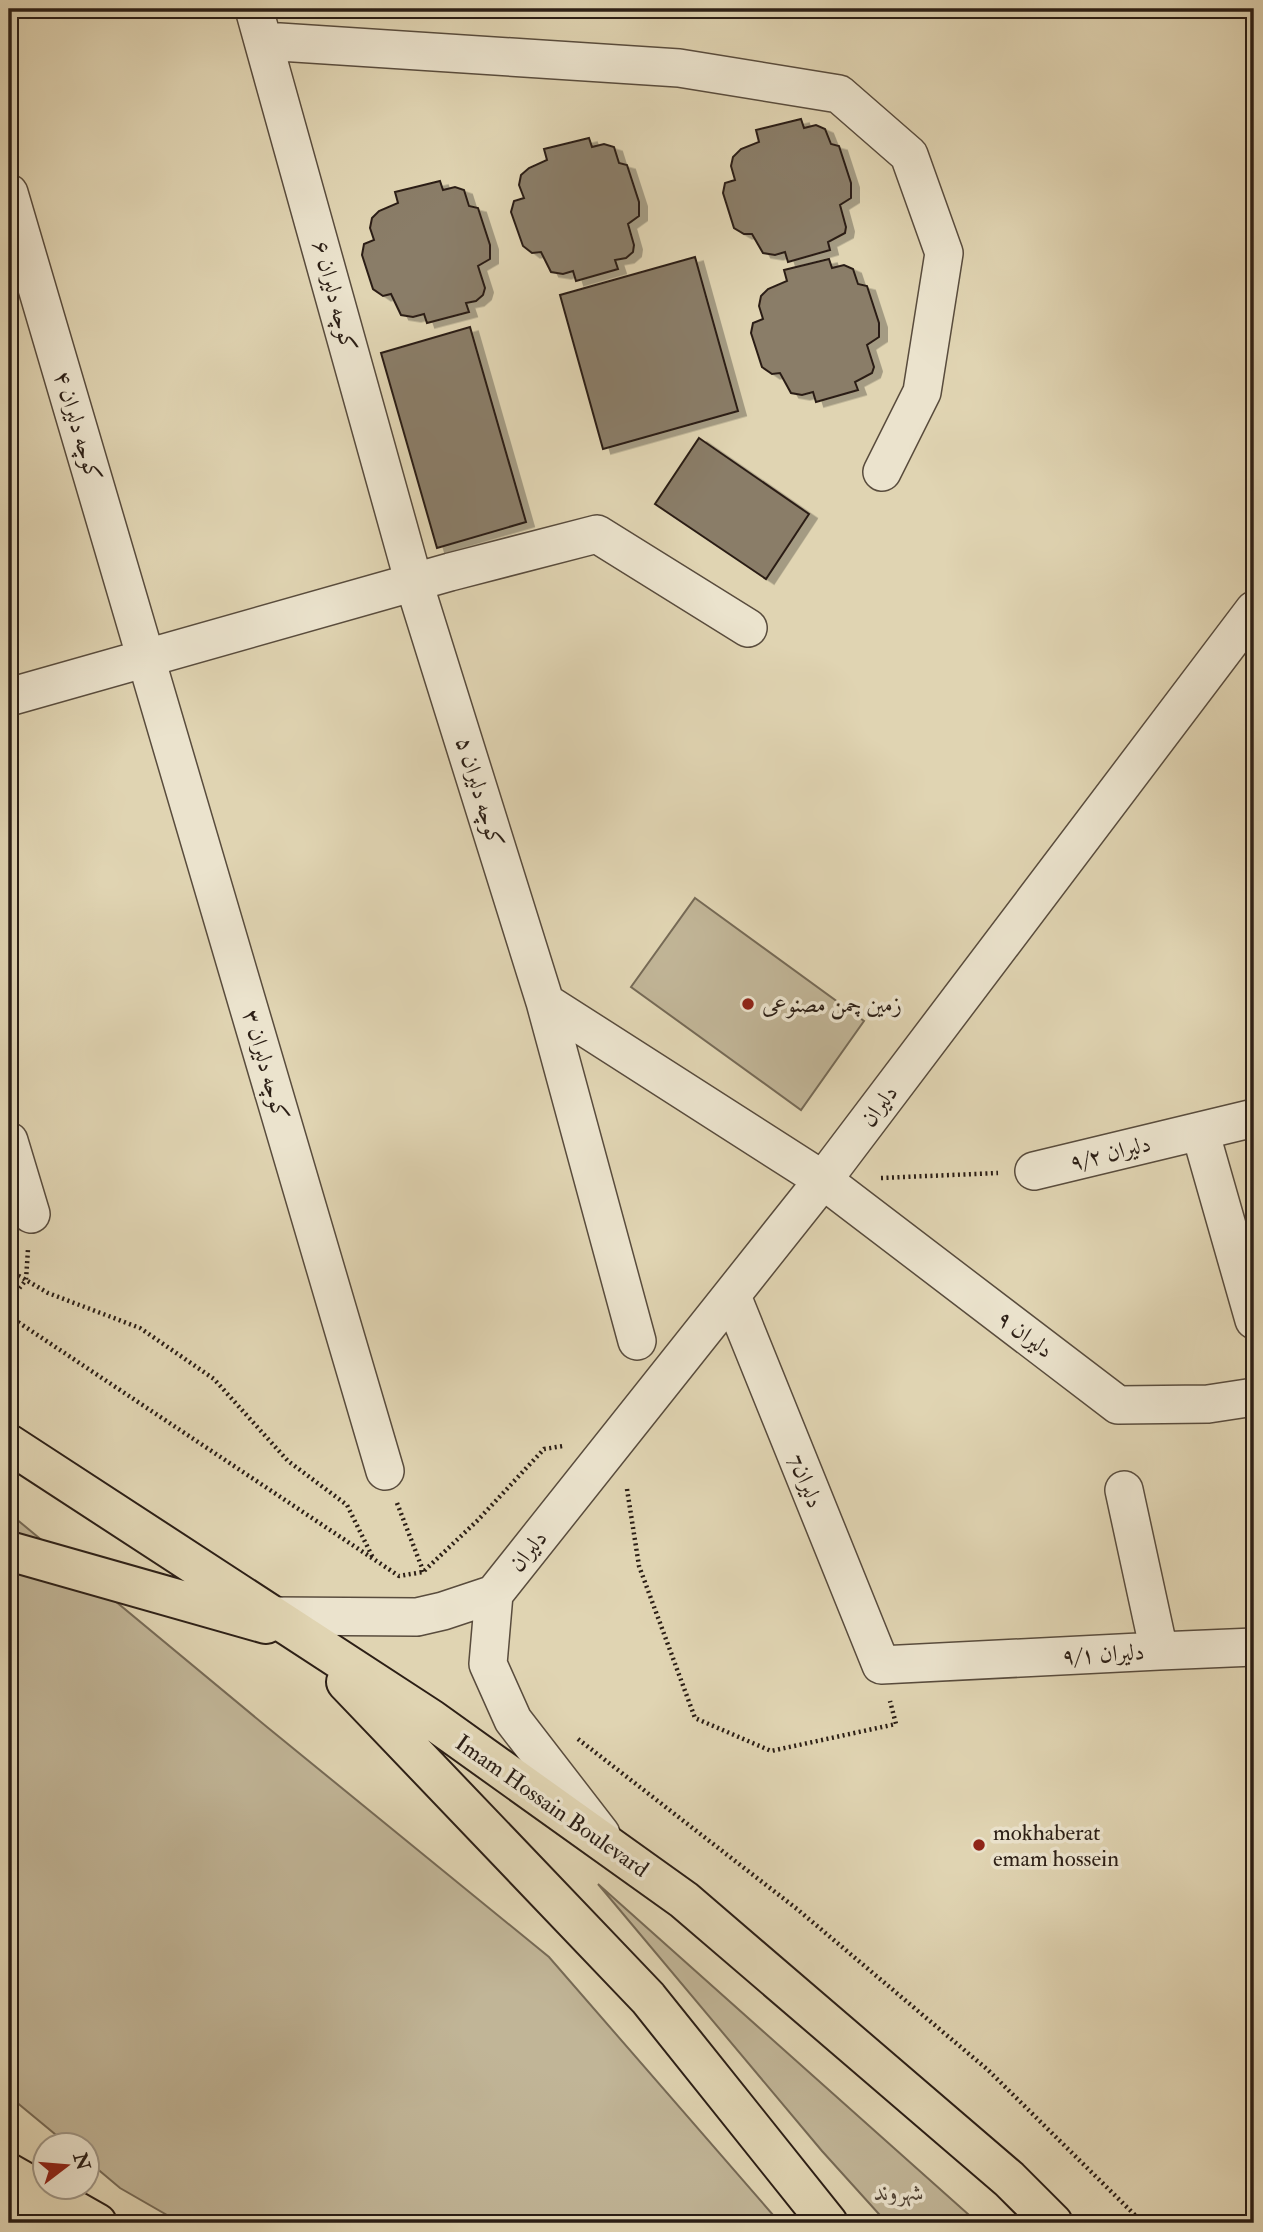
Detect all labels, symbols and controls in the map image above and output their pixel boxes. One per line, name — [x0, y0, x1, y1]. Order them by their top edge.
street label: کوچه دلیران ۶ — [305, 237, 364, 355]
street label: کوچه دلیران ۴ — [47, 367, 109, 485]
street label: کوچه دلیران ۵ — [449, 733, 511, 851]
place label: زمین چمن مصنوعی — [762, 990, 902, 1020]
marker: زمین چمن مصنوعی — [740, 996, 756, 1012]
street label: کوچه دلیران ۳ — [235, 1006, 296, 1124]
street label: دلیران — [854, 1079, 904, 1133]
street label: دلیران ۹/۲ — [1066, 1129, 1154, 1177]
street label: دلیران ۹ — [991, 1303, 1059, 1365]
street label: دلیران7 — [782, 1450, 830, 1512]
street label: دلیران — [503, 1524, 553, 1578]
street label: دلیران ۹/۱ — [1061, 1637, 1145, 1671]
street label: Imam Hossain Boulevard — [450, 1728, 654, 1884]
place label: mokhaberat emam hossein — [993, 1818, 1119, 1873]
marker: mokhaberat emam hossein — [971, 1837, 987, 1853]
north arrow — [32, 2130, 102, 2200]
text: N — [67, 2149, 96, 2174]
park label: شهروند — [874, 2178, 924, 2207]

